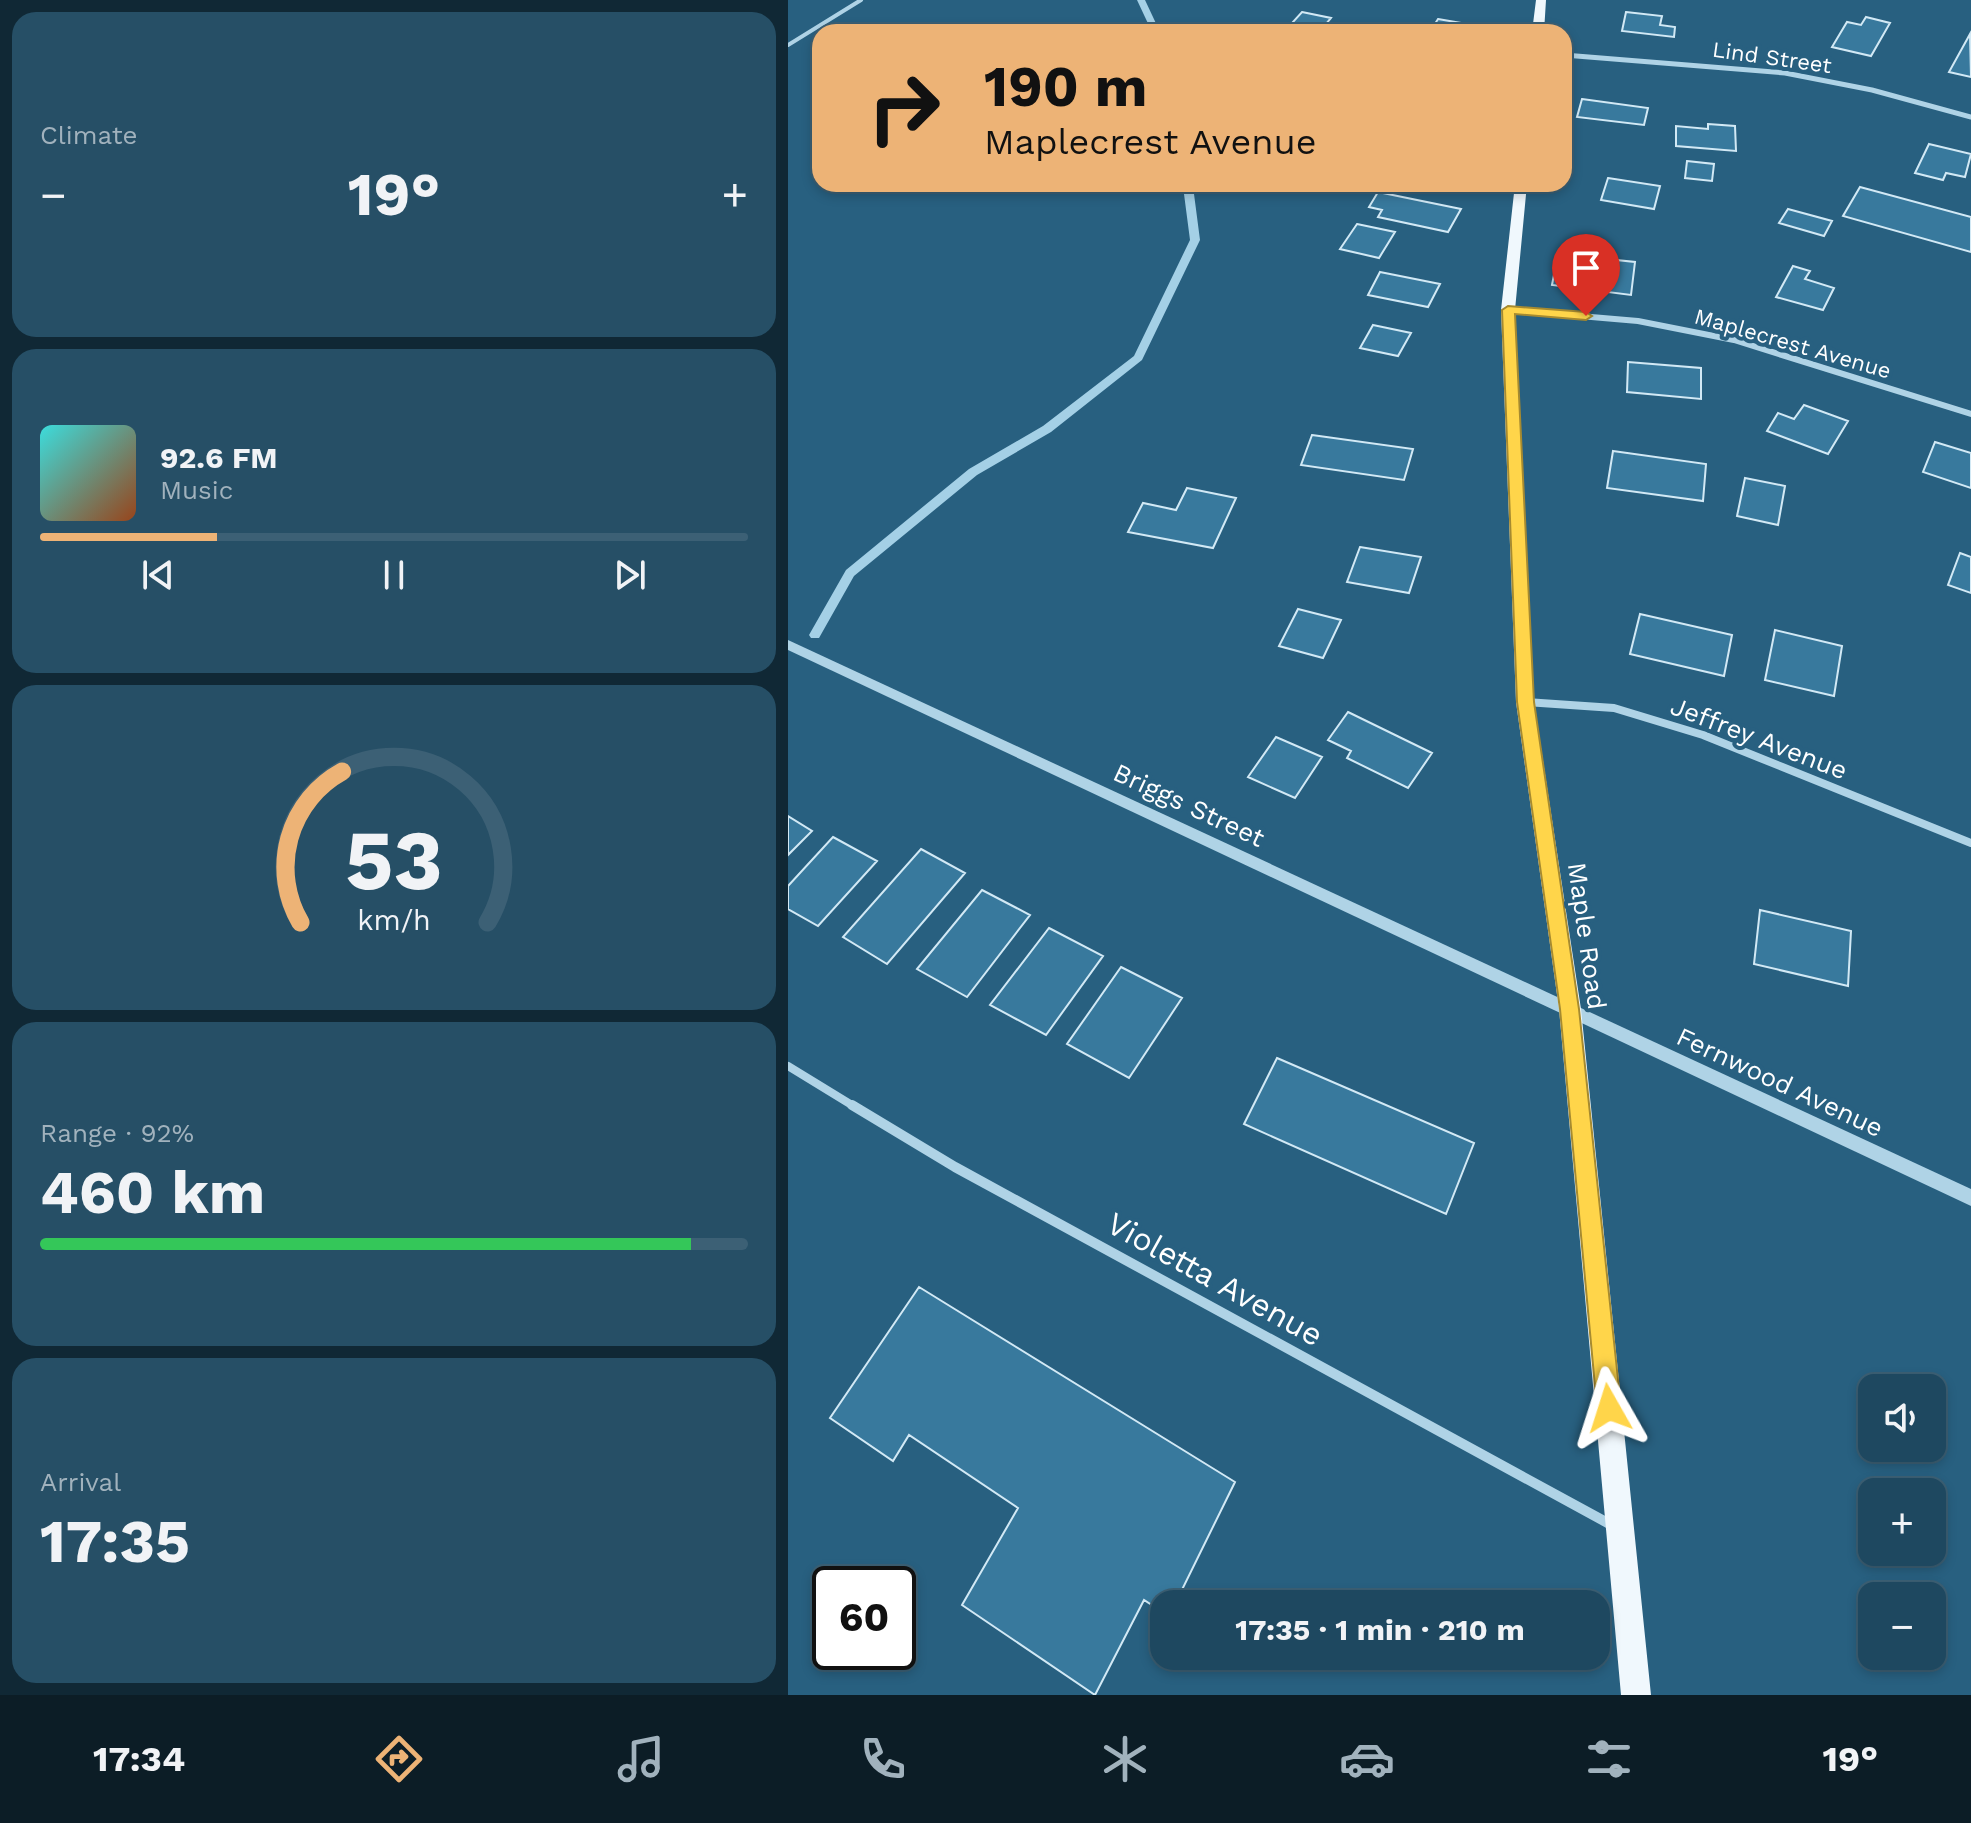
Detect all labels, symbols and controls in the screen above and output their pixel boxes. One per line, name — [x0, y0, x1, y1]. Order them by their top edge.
street label: Lind Street — [1711, 37, 1833, 78]
text: 190 m — [984, 54, 1147, 120]
icon: right — [852, 56, 956, 160]
text: Climate — [40, 120, 138, 150]
text: Maplecrest Avenue — [984, 121, 1317, 163]
text: 19° — [348, 159, 440, 230]
text: − — [40, 169, 67, 221]
text: + — [721, 169, 748, 221]
pin — [1552, 234, 1620, 316]
icon: arrive — [1564, 246, 1608, 290]
street label: Maplecrest Avenue — [1692, 303, 1894, 384]
text: 92.6 FM — [160, 440, 278, 475]
text: Music — [160, 475, 233, 505]
icon: previous — [136, 553, 180, 597]
icon: pause — [372, 553, 416, 597]
icon: next — [608, 553, 652, 597]
street label: Jeffrey Avenue — [1666, 690, 1852, 786]
street label: Briggs Street — [1109, 757, 1269, 853]
text: 53 — [345, 812, 443, 909]
street label: Maple Road — [1562, 860, 1612, 1012]
text: km/h — [357, 904, 431, 938]
street label: Fernwood Avenue — [1672, 1021, 1888, 1143]
text: Range · 92% — [40, 1118, 194, 1148]
text: 460 km — [40, 1157, 265, 1228]
street label: Violetta Avenue — [1100, 1204, 1330, 1354]
position arrow — [1567, 1366, 1651, 1450]
map controls — [1858, 1374, 1946, 1670]
button: sound — [1858, 1374, 1946, 1462]
text: Arrival — [40, 1467, 121, 1497]
button: + — [1858, 1478, 1946, 1566]
text: 17:35 — [40, 1506, 190, 1577]
speed limit sign: 60 — [812, 1566, 916, 1670]
button: − — [1858, 1582, 1946, 1670]
text: 17:35 · 1 min · 210 m — [1235, 1612, 1525, 1647]
icon: directions — [371, 1731, 427, 1787]
icon: music — [613, 1731, 669, 1787]
icon: phone — [855, 1731, 911, 1787]
icon: climate — [1097, 1731, 1153, 1787]
icon: car — [1339, 1731, 1395, 1787]
icon: filters — [1581, 1731, 1637, 1787]
text: 17:34 — [93, 1738, 185, 1780]
text: 19° — [1823, 1738, 1878, 1780]

